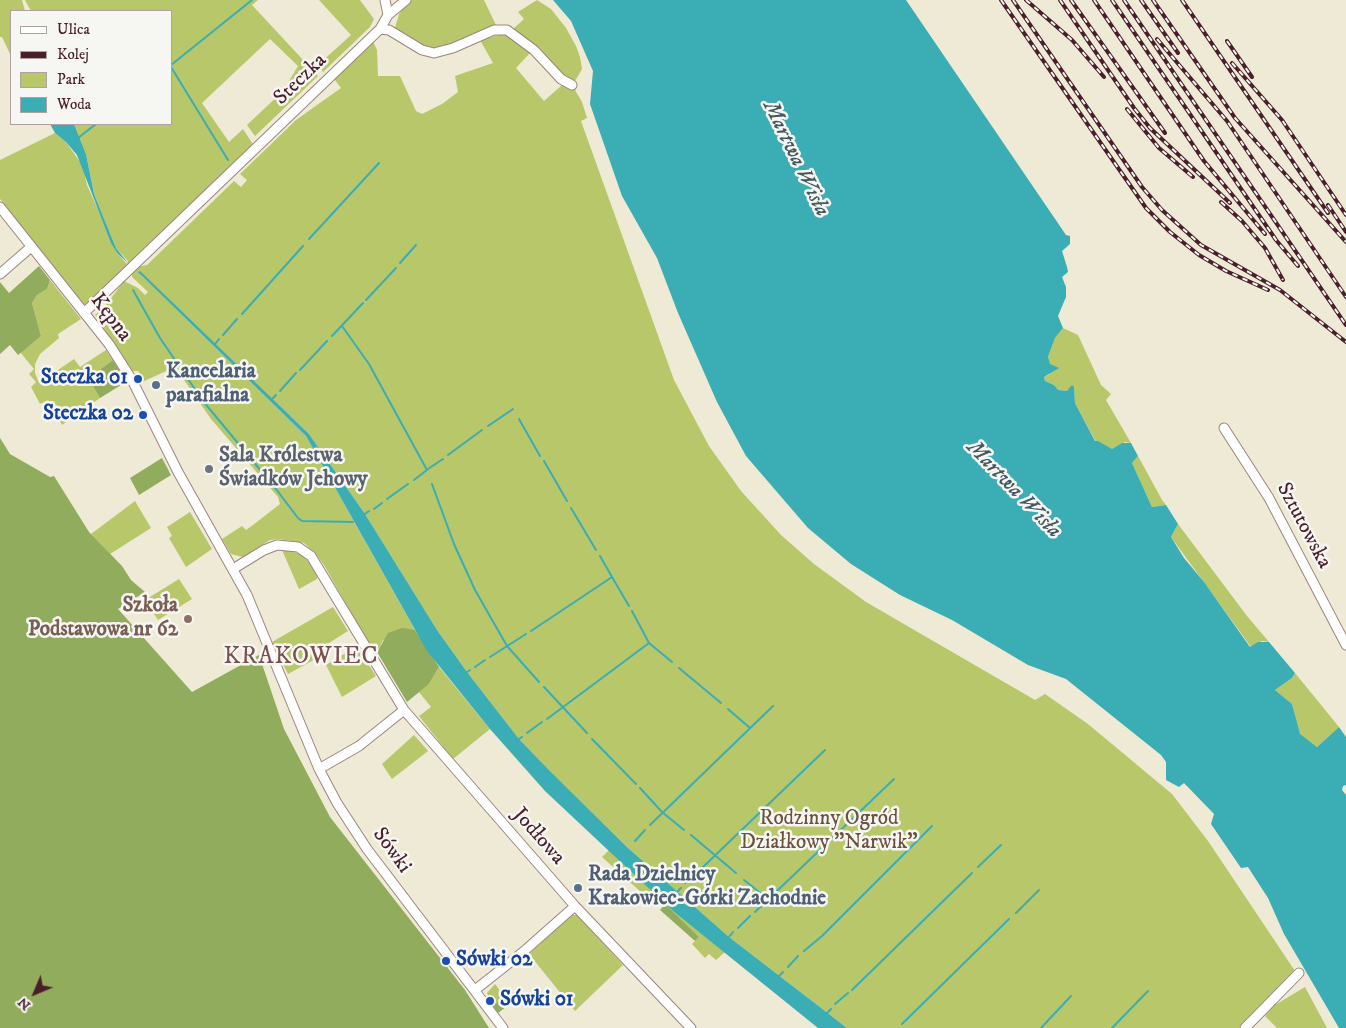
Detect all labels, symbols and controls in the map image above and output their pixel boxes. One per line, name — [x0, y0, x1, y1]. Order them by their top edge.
legend — [10, 10, 172, 125]
text: Ulica — [57, 20, 90, 39]
text: Kolej — [57, 45, 89, 64]
street label: Steczka — [269, 49, 333, 111]
text: Park — [57, 70, 85, 89]
text: Woda — [57, 95, 91, 114]
water label: Martwa Wisła — [756, 97, 834, 221]
street label: Kępna — [84, 289, 136, 347]
place label: Kancelaria parafialna — [166, 360, 256, 410]
place label: Steczka 01 — [41, 366, 128, 392]
marker: Steczka 01 — [132, 373, 144, 385]
marker: Kancelaria parafialna — [150, 379, 162, 391]
place label: Steczka 02 — [43, 402, 133, 428]
marker: Steczka 02 — [137, 409, 149, 421]
water label: Martwa Wisła — [960, 436, 1066, 544]
place label: Sala Królestwa Świadków Jehowy — [219, 444, 368, 494]
marker: Sala Królestwa Świadków Jehowy — [203, 463, 215, 475]
street label: Sztutowska — [1270, 479, 1336, 573]
place label: Szkoła Podstawowa nr 62 — [28, 594, 178, 644]
marker: Szkoła Podstawowa nr 62 — [182, 613, 194, 625]
district label: KRAKOWIEC — [222, 644, 380, 672]
street label: Jodłowa — [506, 803, 570, 871]
park label: Rodzinny Ogród Działkowy "Narwik" — [740, 807, 918, 857]
street label: Sówki — [366, 823, 416, 879]
place label: Rada Dzielnicy Krakowiec-Górki Zachodnie — [588, 863, 826, 913]
marker: Rada Dzielnicy Krakowiec-Górki Zachodnie — [572, 882, 584, 894]
place label: Sówki 02 — [456, 948, 532, 974]
marker: Sówki 02 — [440, 955, 452, 967]
north arrow — [10, 968, 60, 1018]
place label: Sówki 01 — [500, 988, 574, 1014]
text: N — [14, 993, 35, 1014]
marker: Sówki 01 — [484, 995, 496, 1007]

